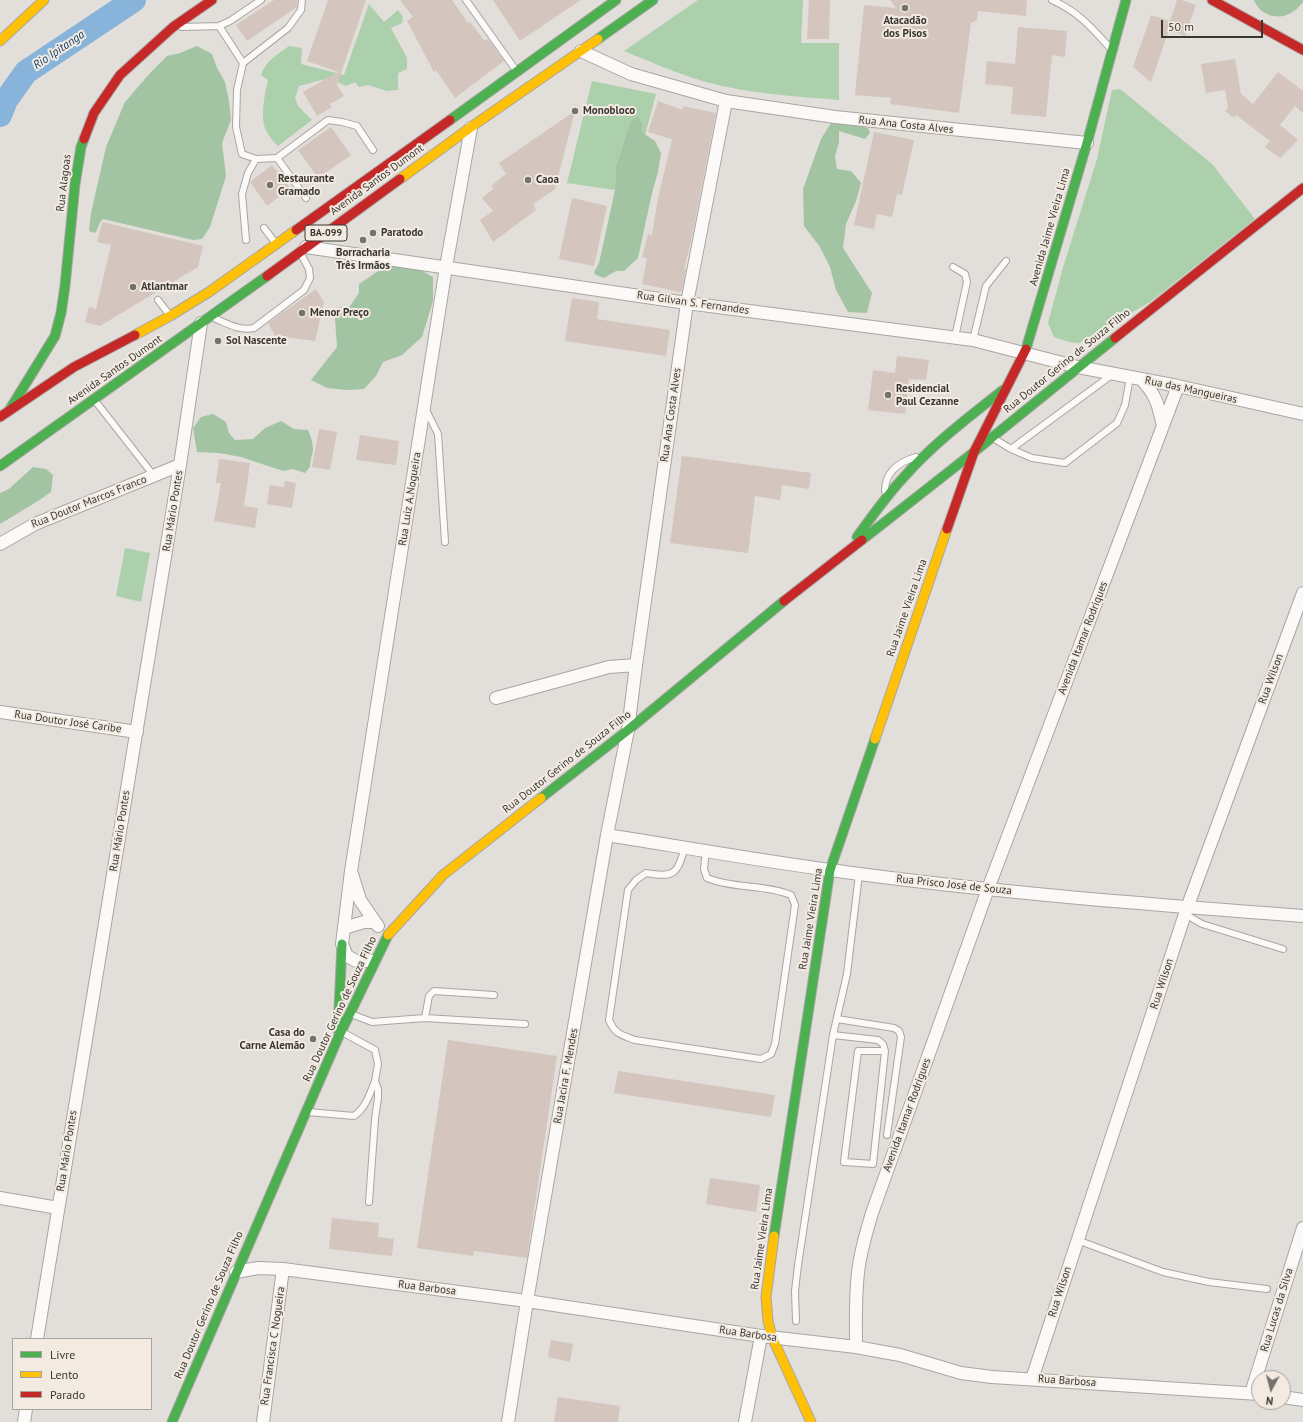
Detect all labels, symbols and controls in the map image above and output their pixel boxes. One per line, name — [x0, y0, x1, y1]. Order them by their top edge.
marker: Atacadão dos Pisos — [900, 3, 910, 13]
scale bar — [1163, 12, 1265, 38]
place label: Atacadão dos Pisos — [883, 14, 927, 40]
text: 50 m — [1168, 19, 1194, 34]
water label: Rio Ipitanga — [30, 27, 88, 73]
place label: Monobloco — [583, 104, 635, 118]
marker: Monobloco — [570, 106, 580, 116]
street label: Rua Ana Costa Alves — [858, 113, 954, 137]
street label: Avenida Santos Dumont — [328, 142, 426, 218]
street label: Rua Alagoas — [54, 154, 74, 212]
street label: Avenida Jaime Vieira Lima — [1027, 167, 1073, 287]
place label: Restaurante Gramado — [278, 172, 334, 198]
place label: Caoa — [536, 173, 559, 187]
marker: Caoa — [523, 175, 533, 185]
marker: Restaurante Gramado — [265, 180, 275, 190]
road number: BA-099 — [305, 225, 347, 241]
place label: Paratodo — [381, 226, 423, 240]
marker: Paratodo — [368, 228, 378, 238]
marker: Borracharia Três Irmãos — [358, 235, 368, 245]
place label: Borracharia Três Irmãos — [336, 246, 390, 272]
place label: Atlantmar — [141, 280, 188, 294]
marker: Atlantmar — [128, 282, 138, 292]
street label: Rua Gilvan S. Fernandes — [636, 289, 750, 317]
place label: Menor Preço — [310, 306, 369, 320]
street label: Rua Doutor Gerino de Souza Filho — [1001, 306, 1133, 416]
marker: Menor Preço — [297, 308, 307, 318]
street label: Avenida Santos Dumont — [65, 332, 165, 408]
place label: Sol Nascente — [226, 334, 287, 348]
marker: Sol Nascente — [213, 336, 223, 346]
street label: Rua Ana Costa Alves — [658, 367, 684, 463]
street label: Rua das Mangueiras — [1144, 374, 1238, 406]
place label: Residencial Paul Cezanne — [896, 382, 959, 408]
marker: Residencial Paul Cezanne — [883, 390, 893, 400]
street label: Rua Luiz A.Nogueira — [396, 451, 424, 547]
street label: Rua Mário Pontes — [160, 470, 186, 552]
street label: Rua Doutor Marcos Franco — [29, 473, 149, 531]
street label: Rua Jaime Vieira Lima — [884, 557, 930, 659]
street label: Avenida Itamar Rodriques — [1055, 580, 1111, 696]
street label: Rua Wilson — [1256, 652, 1286, 706]
street label: Rua Doutor José Caribe — [14, 708, 122, 736]
street label: Rua Doutor Gerino de Souza Filho — [500, 708, 634, 816]
street label: Rua Mário Pontes — [107, 790, 133, 872]
street label: Rua Jaime Vieira Lima — [796, 867, 826, 971]
street label: Rua Prisco José de Souza — [896, 872, 1012, 898]
street label: Rua Doutor Gerino de Souza Filho — [300, 934, 380, 1084]
street label: Rua Wilson — [1148, 957, 1176, 1011]
place label: Casa do Carne Alemão — [240, 1026, 305, 1052]
street label: Rua Jacira F. Mendes — [551, 1027, 581, 1125]
marker: Casa do Carne Alemão — [308, 1034, 318, 1044]
street label: Avenida Itamar Rodrigues — [880, 1056, 934, 1174]
street label: Rua Mário Pontes — [54, 1110, 80, 1192]
street label: Rua Jaime Vieira Lima — [748, 1187, 776, 1291]
street label: Rua Doutor Gerino de Souza Filho — [172, 1229, 246, 1381]
street label: Rua Wilson — [1046, 1265, 1074, 1319]
street label: Rua Lucas da Silva — [1258, 1266, 1296, 1354]
street label: Rua Barbosa — [397, 1278, 457, 1298]
street label: Rua Francisca C Nogueira — [258, 1286, 288, 1406]
street label: Rua Barbosa — [718, 1323, 778, 1345]
legend — [12, 1338, 152, 1410]
text: Livre — [50, 1347, 75, 1362]
text: Lento — [50, 1367, 79, 1382]
north arrow — [1251, 1370, 1291, 1410]
street label: Rua Barbosa — [1037, 1372, 1097, 1390]
text: Parado — [50, 1387, 85, 1402]
text: N — [1265, 1394, 1274, 1408]

